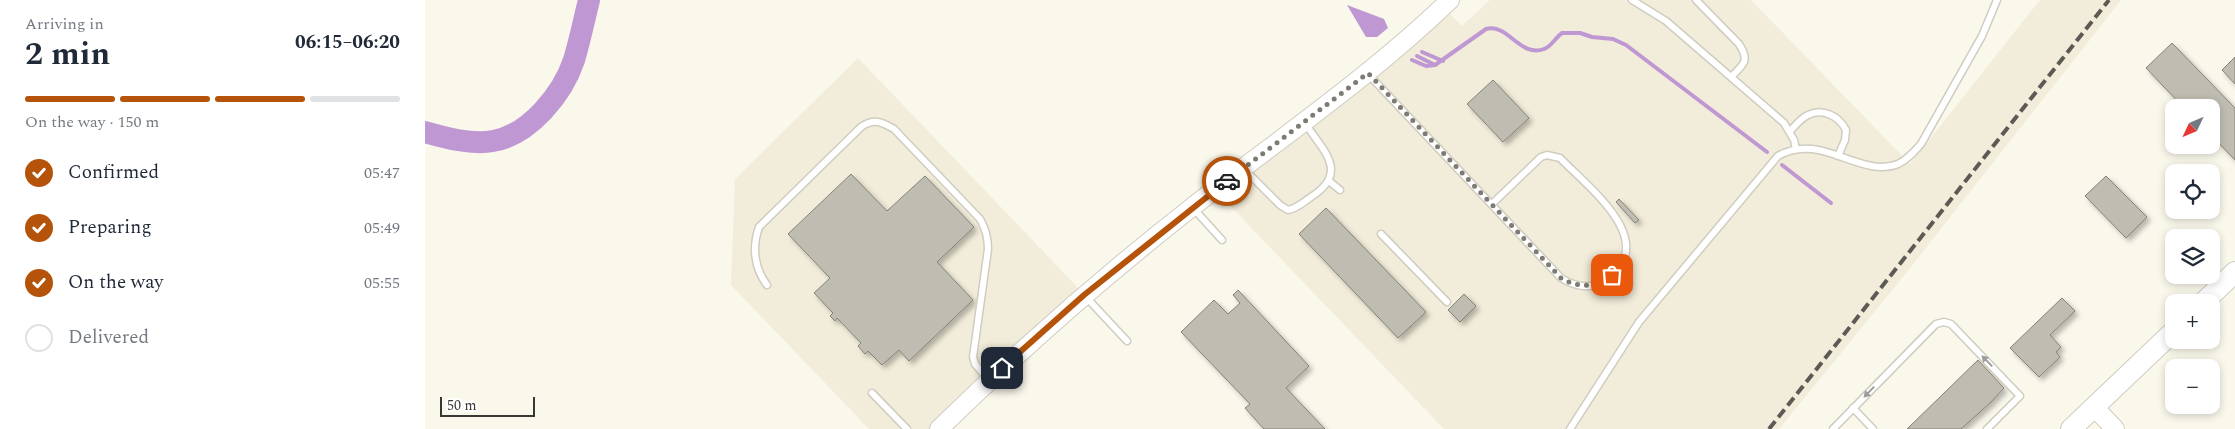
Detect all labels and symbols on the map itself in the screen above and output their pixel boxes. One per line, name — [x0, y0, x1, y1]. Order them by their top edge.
north arrow — [2165, 99, 2220, 154]
courier — [1202, 156, 1252, 206]
pin — [1591, 254, 1633, 296]
pin — [981, 347, 1023, 389]
one-way arrow — [1981, 355, 1993, 367]
one-way arrow — [1863, 386, 1875, 398]
scale bar — [440, 394, 535, 417]

